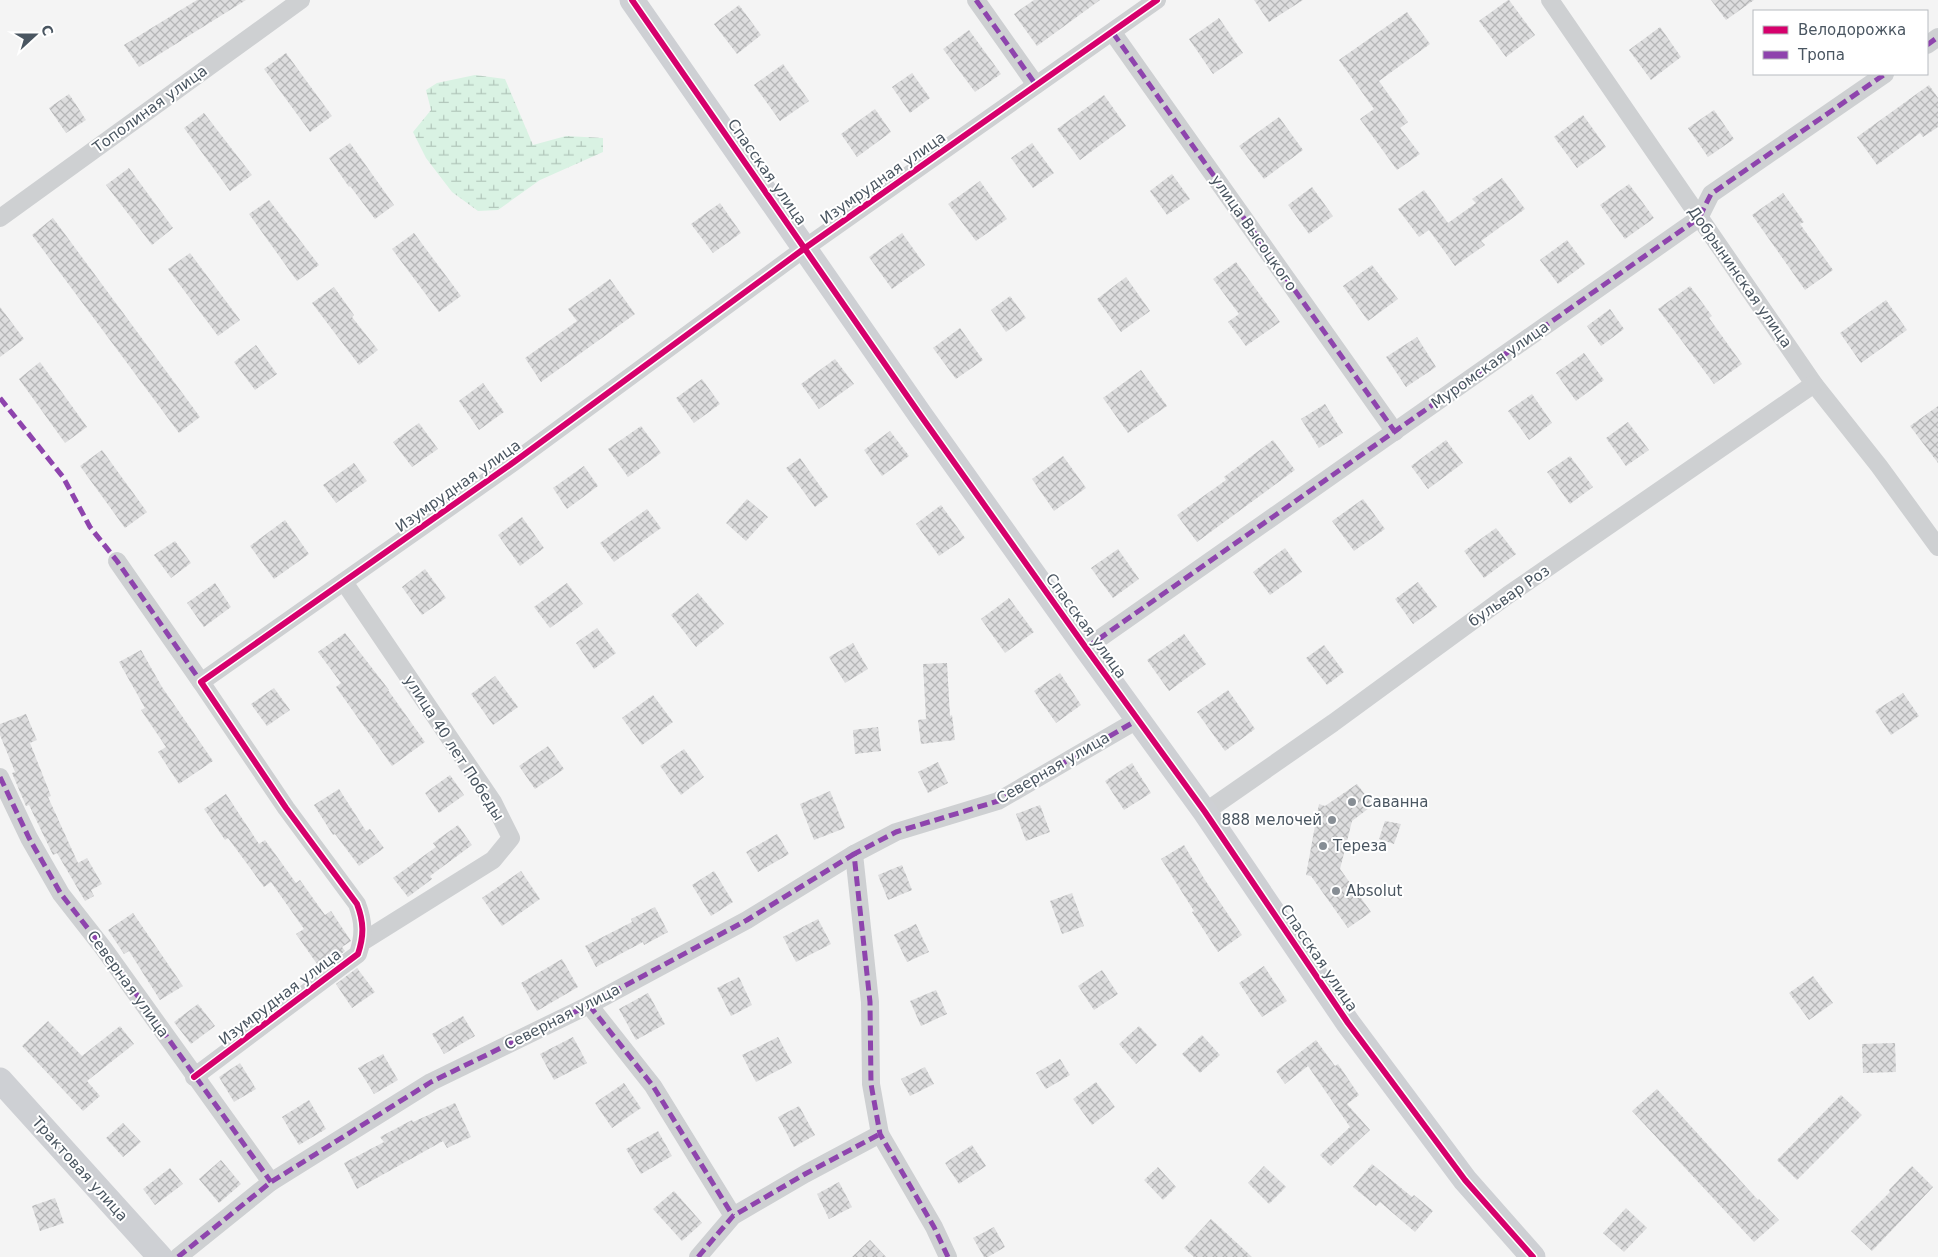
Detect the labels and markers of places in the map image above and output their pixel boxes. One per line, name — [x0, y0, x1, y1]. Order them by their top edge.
place label: Саванна — [1362, 793, 1429, 811]
marker: Саванна — [1346, 796, 1358, 808]
place label: 888 мелочей — [1221, 811, 1322, 829]
marker: 888 мелочей — [1326, 814, 1338, 826]
place label: Тереза — [1332, 837, 1387, 855]
marker: Тереза — [1317, 840, 1329, 852]
place label: Absolut — [1346, 882, 1402, 900]
marker: Absolut — [1330, 885, 1342, 897]

